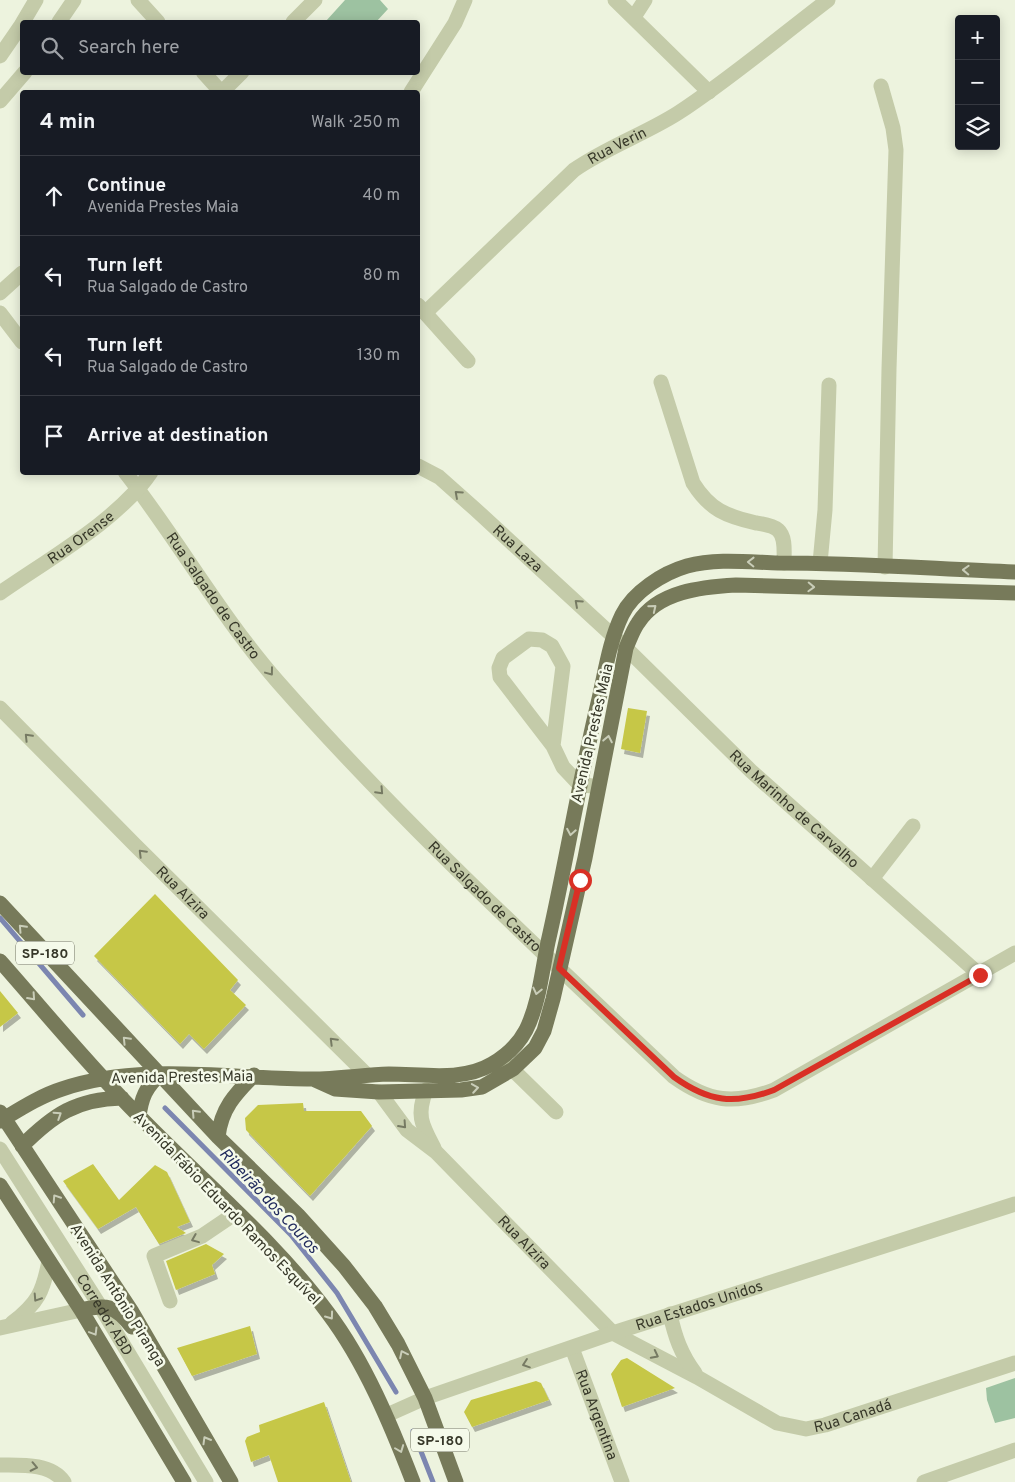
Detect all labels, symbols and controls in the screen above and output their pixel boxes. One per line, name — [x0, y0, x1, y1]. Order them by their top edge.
map controls — [955, 15, 1000, 150]
button: + — [955, 15, 1000, 60]
search box — [20, 20, 420, 75]
icon: search — [38, 34, 66, 62]
text: Search here — [78, 36, 180, 60]
button: − — [955, 60, 1000, 105]
button: layers — [955, 105, 1000, 150]
text: 4 min — [40, 109, 96, 136]
text: Walk · 250 m — [311, 113, 400, 133]
street label: Rua Verin — [585, 124, 650, 170]
text: Continue — [87, 174, 166, 198]
icon: ahead — [40, 182, 68, 210]
text: 40 m — [362, 186, 400, 206]
text: Avenida Prestes Maia — [87, 198, 239, 218]
text: Turn left — [87, 254, 163, 278]
icon: left — [40, 262, 68, 290]
text: 80 m — [363, 266, 400, 286]
text: Rua Salgado de Castro — [87, 278, 248, 298]
text: Turn left — [87, 334, 163, 358]
icon: left — [40, 342, 68, 370]
text: 130 m — [357, 346, 400, 366]
text: Rua Salgado de Castro — [87, 358, 248, 378]
icon: arrive — [40, 422, 68, 450]
text: Arrive at destination — [87, 424, 268, 448]
one-way arrow — [455, 491, 464, 500]
street label: Rua Orense — [44, 508, 119, 569]
street label: Rua Laza — [488, 522, 546, 577]
street label: Rua Salgado de Castro — [161, 529, 264, 664]
one-way arrow — [747, 557, 755, 567]
one-way arrow — [962, 565, 970, 575]
one-way arrow — [807, 582, 815, 592]
one-way arrow — [575, 600, 584, 609]
one-way arrow — [648, 605, 657, 614]
street label: Avenida Prestes Maia — [568, 662, 619, 805]
one-way arrow — [264, 666, 273, 676]
one-way arrow — [25, 733, 34, 742]
one-way arrow — [602, 735, 612, 744]
street label: Rua Marinho de Carvalho — [724, 747, 862, 873]
one-way arrow — [374, 786, 383, 795]
one-way arrow — [567, 828, 577, 837]
street label: Rua Salgado de Castro — [423, 838, 545, 957]
one-way arrow — [139, 849, 148, 858]
street label: Rua Alzira — [151, 863, 213, 924]
route start — [569, 869, 592, 892]
one-way arrow — [19, 924, 28, 933]
road number: SP-180 — [16, 941, 74, 964]
route end — [969, 964, 992, 987]
one-way arrow — [532, 987, 543, 996]
one-way arrow — [27, 992, 36, 1001]
one-way arrow — [123, 1036, 132, 1045]
one-way arrow — [329, 1037, 338, 1046]
street label: Avenida Prestes Maia — [111, 1068, 253, 1089]
one-way arrow — [470, 1083, 479, 1093]
street label: Avenida Fábio Eduardo Ramos Esquível — [128, 1108, 324, 1310]
one-way arrow — [192, 1110, 201, 1119]
one-way arrow — [52, 1112, 61, 1121]
one-way arrow — [398, 1120, 407, 1129]
water label: Ribeirão dos Couros — [214, 1144, 323, 1259]
one-way arrow — [53, 1194, 62, 1204]
street label: Rua Alzira — [493, 1212, 554, 1274]
street label: Avenida Antônio Piranga — [65, 1221, 169, 1371]
one-way arrow — [191, 1233, 200, 1243]
street label: Corredor ABD — [71, 1271, 136, 1360]
street label: Rua Estados Unidos — [634, 1277, 766, 1336]
one-way arrow — [34, 1293, 44, 1302]
one-way arrow — [324, 1310, 333, 1320]
one-way arrow — [87, 1326, 97, 1335]
one-way arrow — [650, 1349, 659, 1359]
one-way arrow — [399, 1350, 409, 1359]
one-way arrow — [522, 1358, 530, 1368]
street label: Rua Argentina — [570, 1367, 621, 1463]
street label: Rua Canadá — [812, 1396, 894, 1438]
road number: SP-180 — [411, 1428, 469, 1452]
one-way arrow — [203, 1436, 213, 1445]
one-way arrow — [394, 1444, 404, 1452]
one-way arrow — [30, 1461, 39, 1472]

